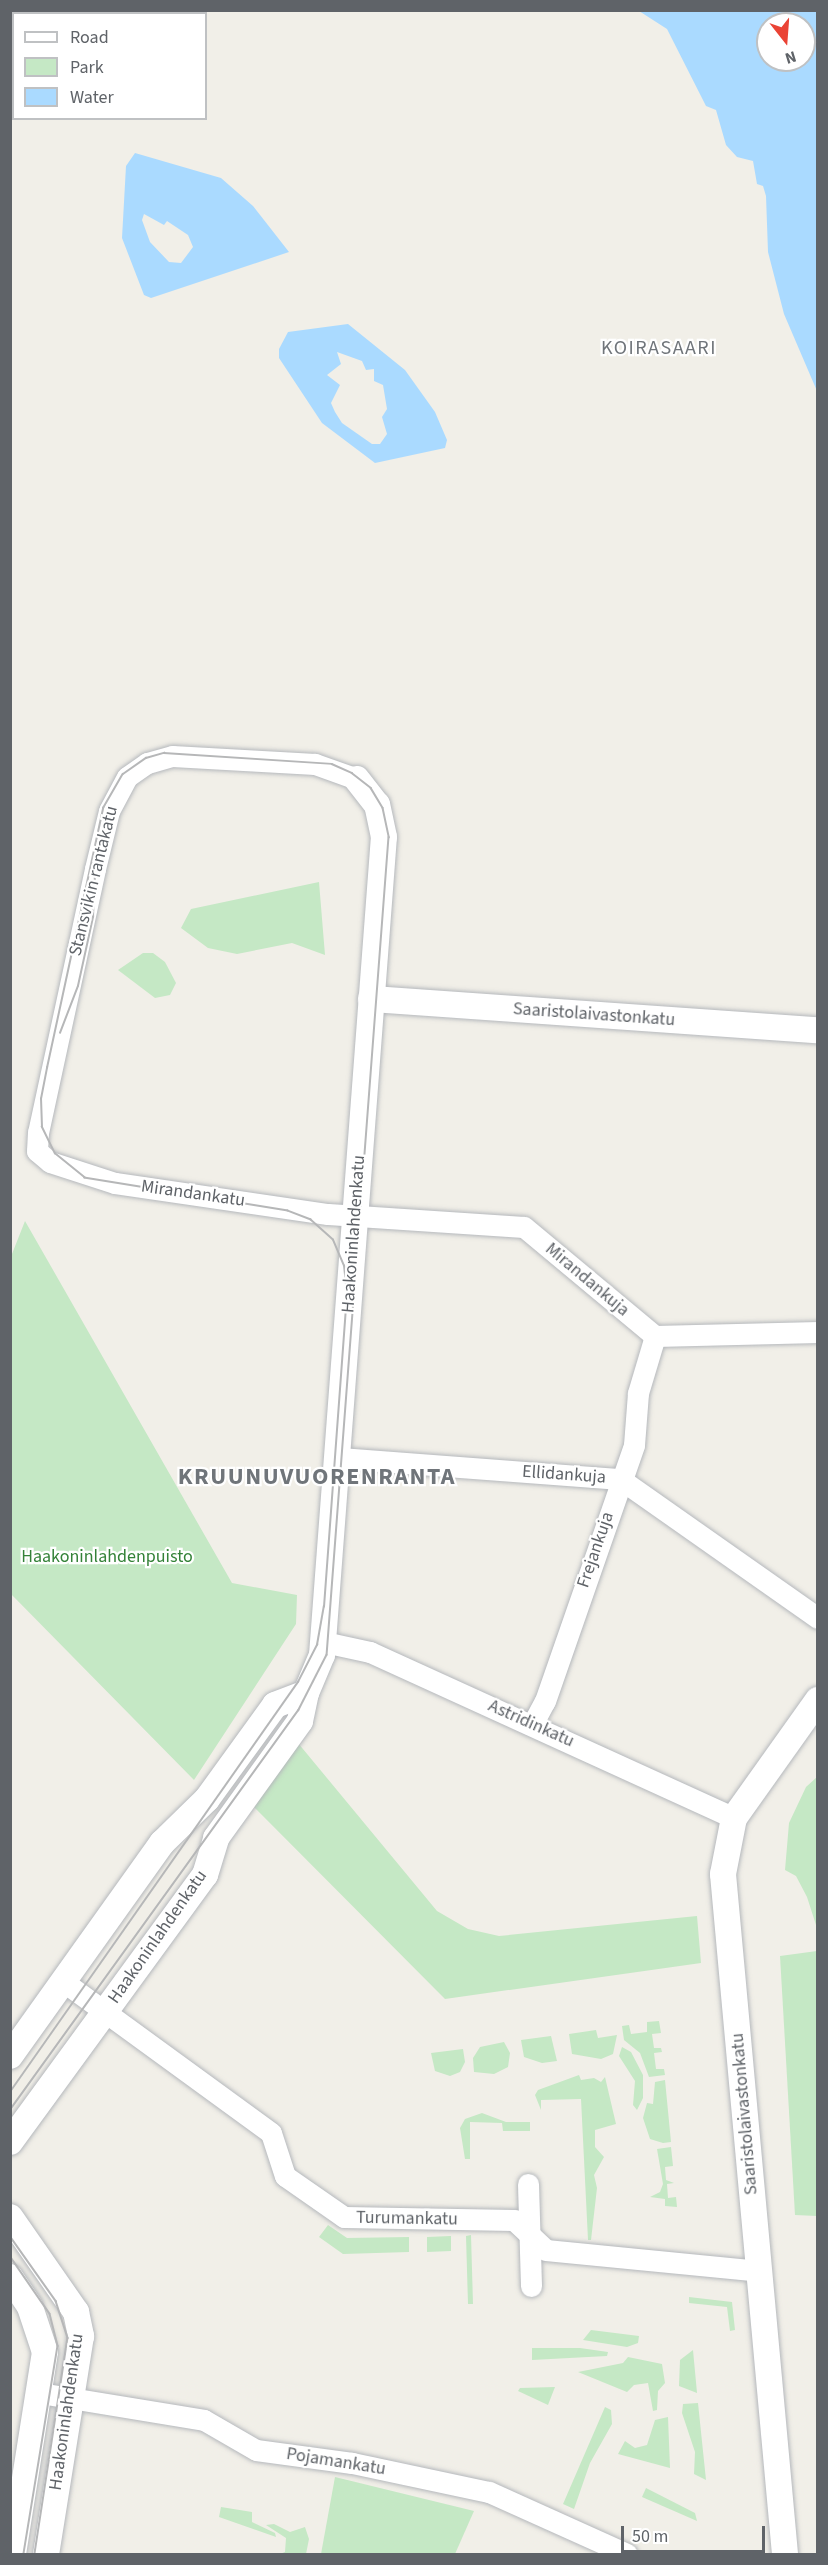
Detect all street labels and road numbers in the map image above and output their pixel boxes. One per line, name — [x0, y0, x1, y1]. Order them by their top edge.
street label: Stansvikin rantakatu — [65, 804, 123, 958]
street label: Saaristolaivastonkatu — [512, 999, 676, 1031]
street label: Haakoninlahdenkatu — [338, 1154, 370, 1314]
street label: Mirandankatu — [140, 1176, 246, 1212]
street label: Mirandankuja — [541, 1239, 633, 1321]
street label: Ellidankuja — [521, 1461, 607, 1489]
street label: Frejankuja — [573, 1509, 619, 1591]
street label: Astridinkatu — [485, 1695, 577, 1753]
street label: Haakoninlahdenkatu — [104, 1866, 212, 2008]
street label: Saaristolaivastonkatu — [727, 2032, 763, 2196]
street label: Turumankatu — [356, 2207, 458, 2231]
street label: Haakoninlahdenkatu — [45, 2332, 89, 2492]
street label: Pojamankatu — [285, 2443, 387, 2481]

